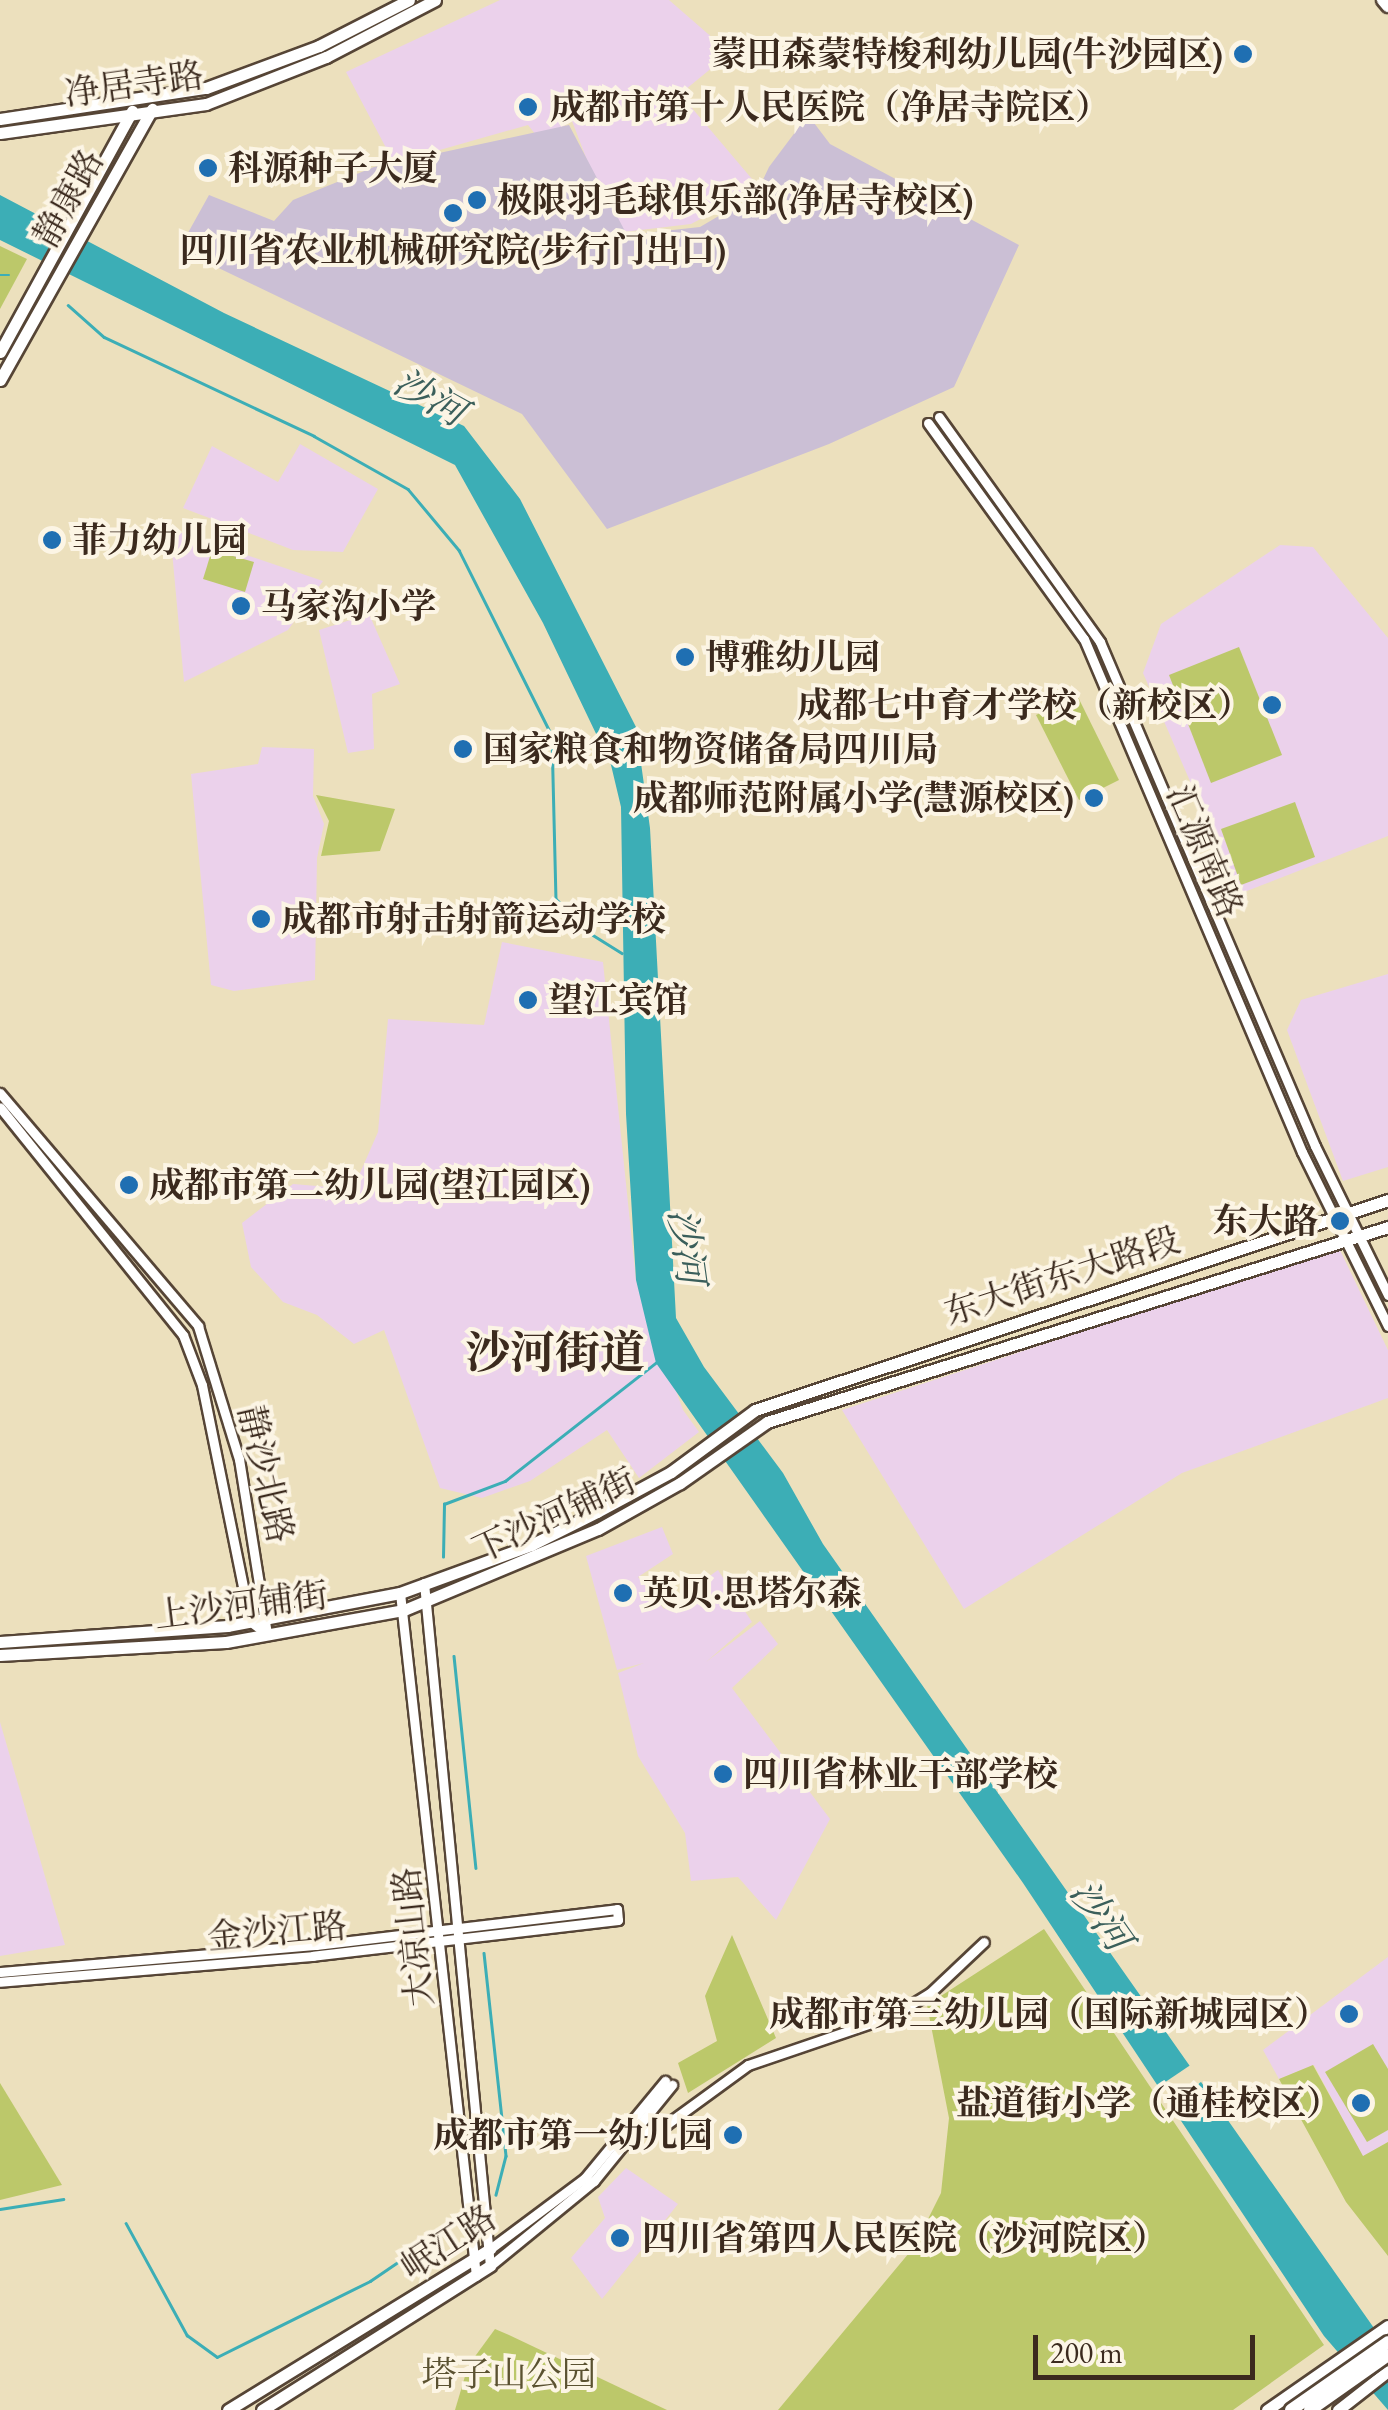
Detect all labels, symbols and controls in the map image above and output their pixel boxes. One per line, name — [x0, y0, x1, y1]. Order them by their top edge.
place label: 蒙田森蒙特梭利幼儿园(牛沙园区) — [712, 33, 1223, 75]
marker: 蒙田森蒙特梭利幼儿园(牛沙园区) — [1232, 43, 1254, 65]
street label: 净居寺路 — [62, 53, 206, 115]
place label: 成都市第十人民医院（净居寺院区） — [550, 86, 1110, 128]
marker: 成都市第十人民医院（净居寺院区） — [515, 94, 541, 120]
street label: 静康路 — [24, 142, 112, 254]
place label: 科源种子大厦 — [228, 147, 438, 189]
marker: 科源种子大厦 — [197, 157, 219, 179]
place label: 极限羽毛球俱乐部(净居寺校区) — [497, 179, 973, 221]
marker: 极限羽毛球俱乐部(净居寺校区) — [466, 189, 488, 211]
marker: 四川省农业机械研究院(步行门出口) — [442, 202, 464, 224]
place label: 四川省农业机械研究院(步行门出口) — [180, 229, 726, 271]
water label: 沙河 — [386, 359, 474, 435]
place label: 菲力幼儿园 — [72, 519, 247, 561]
marker: 菲力幼儿园 — [41, 529, 63, 551]
place label: 马家沟小学 — [261, 585, 436, 627]
marker: 马家沟小学 — [230, 595, 252, 617]
place label: 博雅幼儿园 — [705, 636, 880, 678]
marker: 博雅幼儿园 — [674, 646, 696, 668]
place label: 成都七中育才学校（新校区） — [797, 684, 1252, 726]
marker: 成都七中育才学校（新校区） — [1261, 694, 1283, 716]
place label: 国家粮食和物资储备局四川局 — [483, 728, 938, 770]
marker: 国家粮食和物资储备局四川局 — [452, 738, 474, 760]
place label: 成都师范附属小学(慧源校区) — [633, 777, 1074, 819]
street label: 汇源南路 — [1158, 778, 1252, 924]
marker: 成都师范附属小学(慧源校区) — [1083, 787, 1105, 809]
place label: 成都市射击射箭运动学校 — [281, 898, 666, 940]
marker: 成都市射击射箭运动学校 — [250, 908, 272, 930]
place label: 望江宾馆 — [548, 979, 688, 1021]
marker: 望江宾馆 — [517, 989, 539, 1011]
place label: 成都市第二幼儿园(望江园区) — [149, 1164, 590, 1206]
marker: 成都市第二幼儿园(望江园区) — [118, 1174, 140, 1196]
place label: 东大路 — [1213, 1200, 1318, 1242]
water label: 沙河 — [659, 1205, 715, 1287]
marker: 东大路 — [1327, 1208, 1353, 1234]
street label: 东大街东大路段 — [939, 1218, 1185, 1334]
district label: 沙河街道 — [465, 1326, 645, 1380]
street label: 静沙北路 — [230, 1401, 302, 1547]
street label: 下沙河铺街 — [466, 1459, 642, 1571]
place label: 英贝·思塔尔森 — [643, 1572, 862, 1614]
street label: 上沙河铺街 — [152, 1573, 330, 1637]
marker: 英贝·思塔尔森 — [612, 1582, 634, 1604]
place label: 四川省林业干部学校 — [743, 1753, 1058, 1795]
marker: 四川省林业干部学校 — [712, 1763, 734, 1785]
street label: 大凉山路 — [385, 1865, 441, 2009]
water label: 沙河 — [1061, 1871, 1141, 1959]
street label: 金沙江路 — [205, 1904, 349, 1958]
place label: 成都市第三幼儿园（国际新城园区） — [769, 1993, 1329, 2035]
marker: 成都市第三幼儿园（国际新城园区） — [1338, 2003, 1360, 2025]
place label: 盐道街小学（通桂校区） — [956, 2082, 1341, 2124]
marker: 盐道街小学（通桂校区） — [1350, 2092, 1372, 2114]
place label: 成都市第一幼儿园 — [433, 2114, 713, 2156]
marker: 成都市第一幼儿园 — [722, 2124, 744, 2146]
street label: 岷江路 — [393, 2196, 503, 2288]
place label: 四川省第四人民医院（沙河院区） — [642, 2217, 1167, 2259]
marker: 四川省第四人民医院（沙河院区） — [607, 2225, 633, 2251]
scale bar — [1038, 2315, 1260, 2377]
text: 200 m — [1050, 2333, 1123, 2372]
park label: 塔子山公园 — [422, 2353, 596, 2395]

